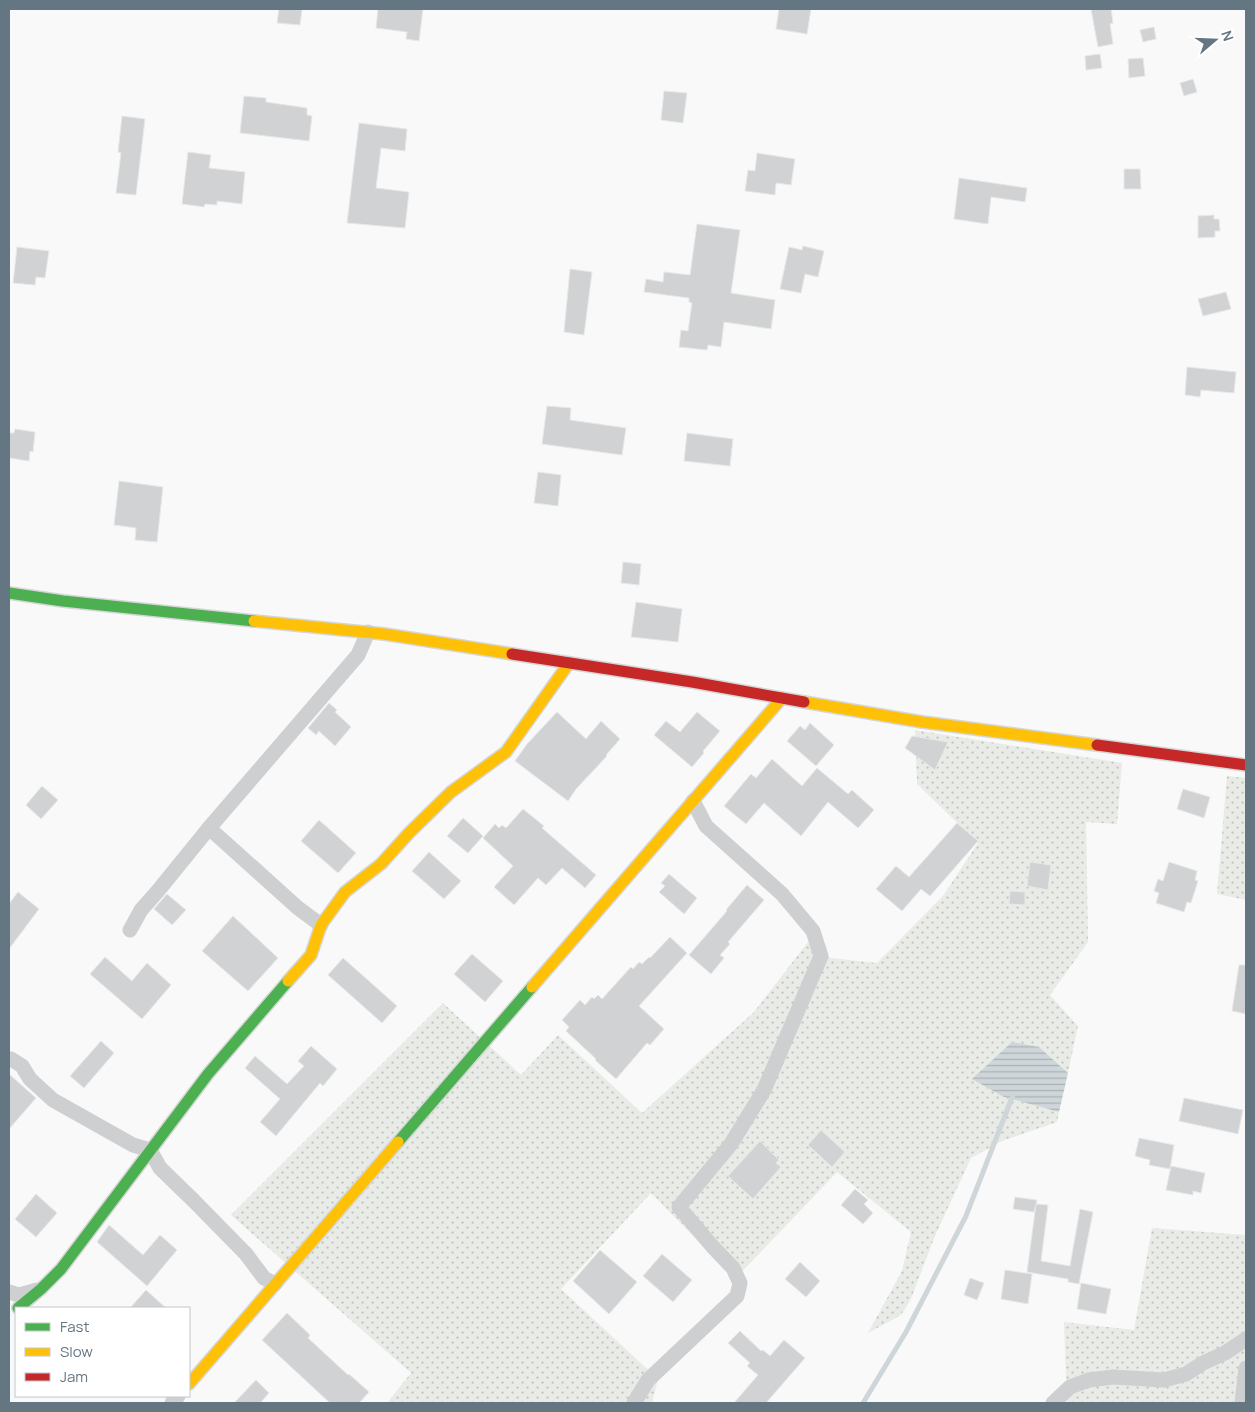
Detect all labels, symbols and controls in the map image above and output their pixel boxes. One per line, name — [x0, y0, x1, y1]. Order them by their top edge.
north arrow — [1190, 15, 1240, 65]
text: N — [1217, 28, 1238, 43]
legend — [15, 1307, 190, 1397]
text: Fast — [60, 1316, 89, 1337]
text: Slow — [60, 1341, 93, 1362]
text: Jam — [60, 1366, 88, 1387]

